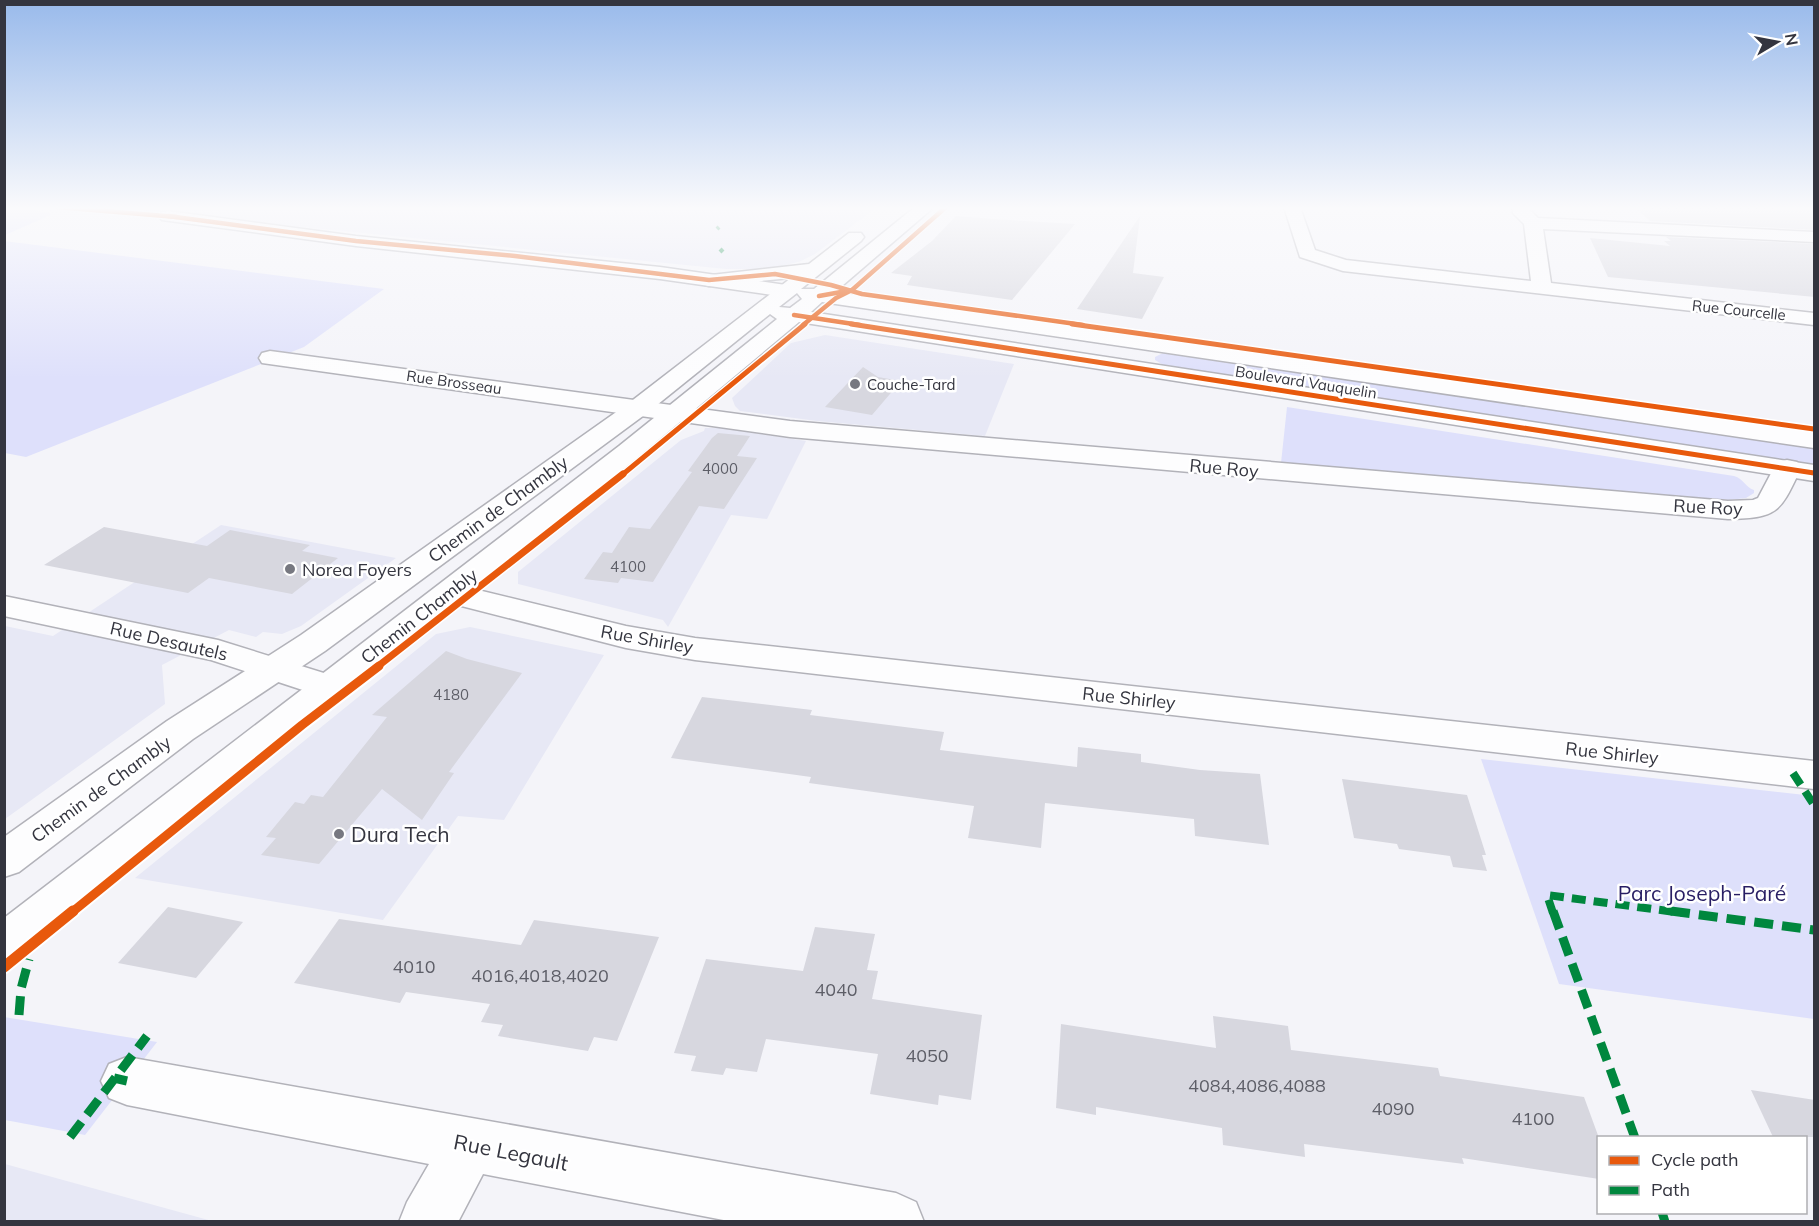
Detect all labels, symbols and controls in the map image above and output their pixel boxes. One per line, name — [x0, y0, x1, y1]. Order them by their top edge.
north arrow — [1747, 12, 1807, 72]
text: N — [1781, 32, 1803, 47]
street label: Rue Courcelle — [1691, 296, 1787, 324]
street label: Boulevard Vauquelin — [1234, 361, 1378, 403]
street label: Rue Brosseau — [405, 366, 503, 398]
place label: Couche-Tard — [867, 375, 956, 394]
marker: Couche-Tard — [848, 377, 862, 391]
street label: Chemin de Chambly — [424, 450, 573, 567]
street label: Rue Roy — [1188, 454, 1260, 483]
house number: 4000 — [702, 459, 738, 478]
street label: Rue Roy — [1673, 494, 1744, 520]
house number: 4100 — [610, 557, 646, 576]
place label: Norea Foyers — [302, 558, 412, 581]
marker: Norea Foyers — [283, 562, 297, 576]
street label: Chemin Chambly — [356, 563, 482, 669]
street label: Rue Desautels — [108, 616, 230, 666]
street label: Rue Shirley — [599, 620, 695, 659]
street label: Rue Shirley — [1081, 682, 1177, 714]
house number: 4180 — [433, 685, 469, 704]
street label: Chemin de Chambly — [27, 730, 176, 847]
street label: Rue Shirley — [1564, 737, 1660, 769]
place label: Dura Tech — [351, 821, 450, 847]
marker: Dura Tech — [332, 827, 346, 841]
park label: Parc Joseph-Paré — [1618, 880, 1786, 906]
house number: 4010 — [392, 955, 436, 978]
house number: 4016,4018,4020 — [471, 964, 609, 987]
house number: 4040 — [814, 978, 858, 1001]
house number: 4050 — [905, 1044, 949, 1067]
house number: 4084,4086,4088 — [1188, 1074, 1326, 1097]
house number: 4090 — [1371, 1097, 1415, 1120]
house number: 4100 — [1511, 1107, 1555, 1130]
street label: Rue Legault — [452, 1128, 570, 1176]
legend — [1597, 1136, 1807, 1214]
text: Cycle path — [1651, 1148, 1738, 1171]
text: Path — [1651, 1178, 1690, 1201]

